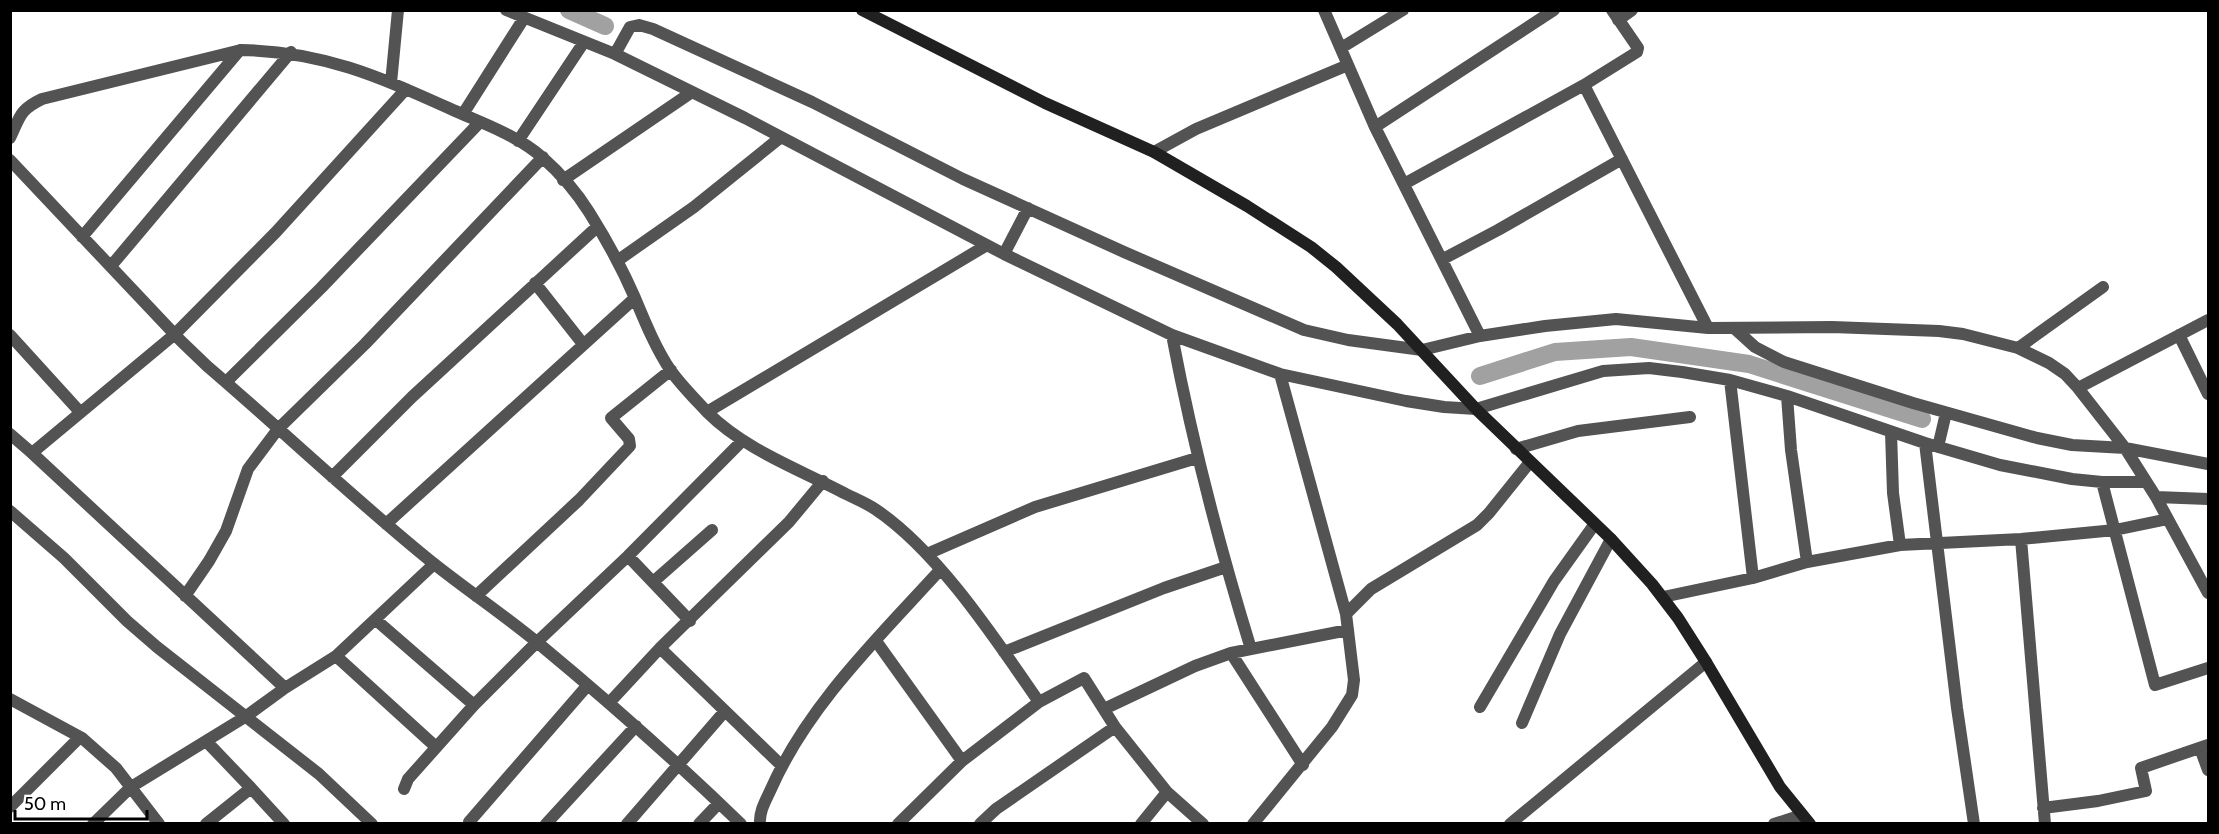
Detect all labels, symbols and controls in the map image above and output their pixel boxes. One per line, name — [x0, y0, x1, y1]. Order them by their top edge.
scale bar — [15, 783, 147, 821]
text: 50 m — [24, 793, 66, 815]

